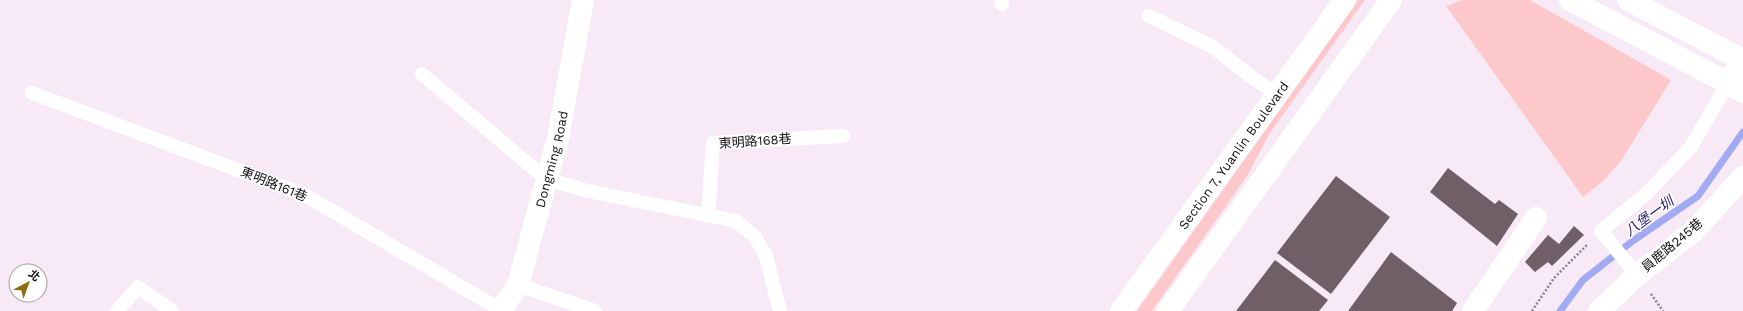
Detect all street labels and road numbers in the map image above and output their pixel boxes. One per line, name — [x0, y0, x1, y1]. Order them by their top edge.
street label: Section 7, Yuanlin Boulevard — [1175, 78, 1291, 232]
street label: Dongming Road — [532, 109, 570, 209]
street label: 東明路168巷 — [718, 131, 792, 151]
street label: 東明路161巷 — [239, 164, 309, 204]
street label: 員鹿路245巷 — [1639, 215, 1705, 275]

